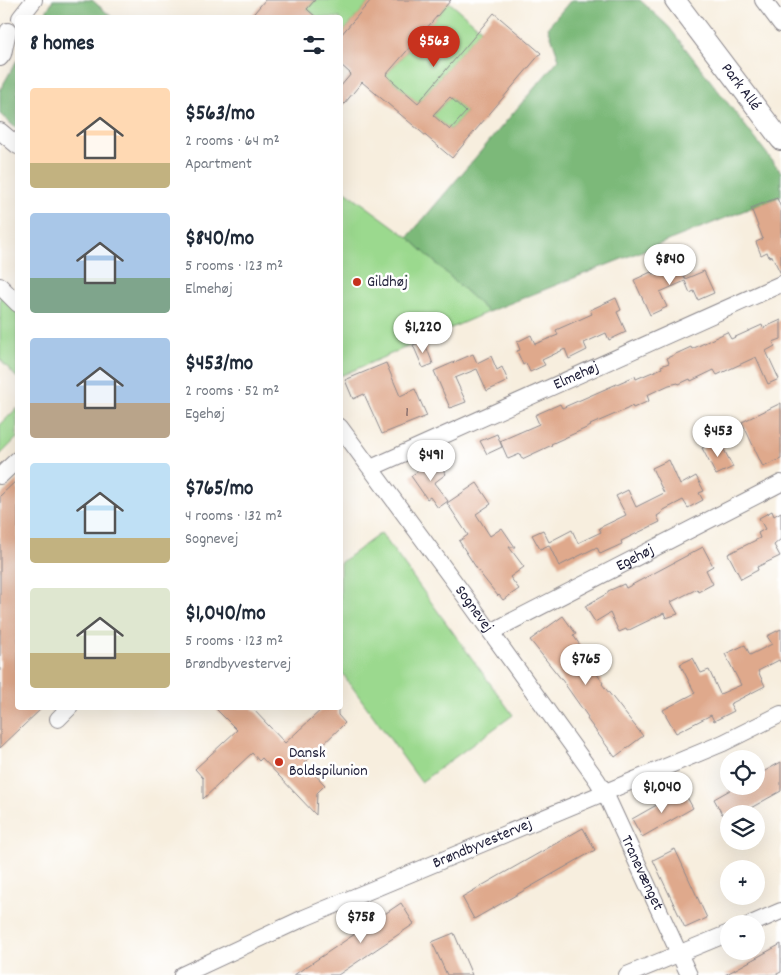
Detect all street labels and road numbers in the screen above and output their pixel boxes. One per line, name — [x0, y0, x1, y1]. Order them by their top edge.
street label: Park Allé — [715, 58, 766, 116]
street label: Elmehøj — [550, 356, 603, 396]
street label: Egehøj — [612, 539, 658, 577]
street label: Sognevej — [449, 580, 499, 637]
street label: Brøndbyvestervej — [429, 812, 536, 875]
street label: Tranevænget — [615, 832, 669, 914]

